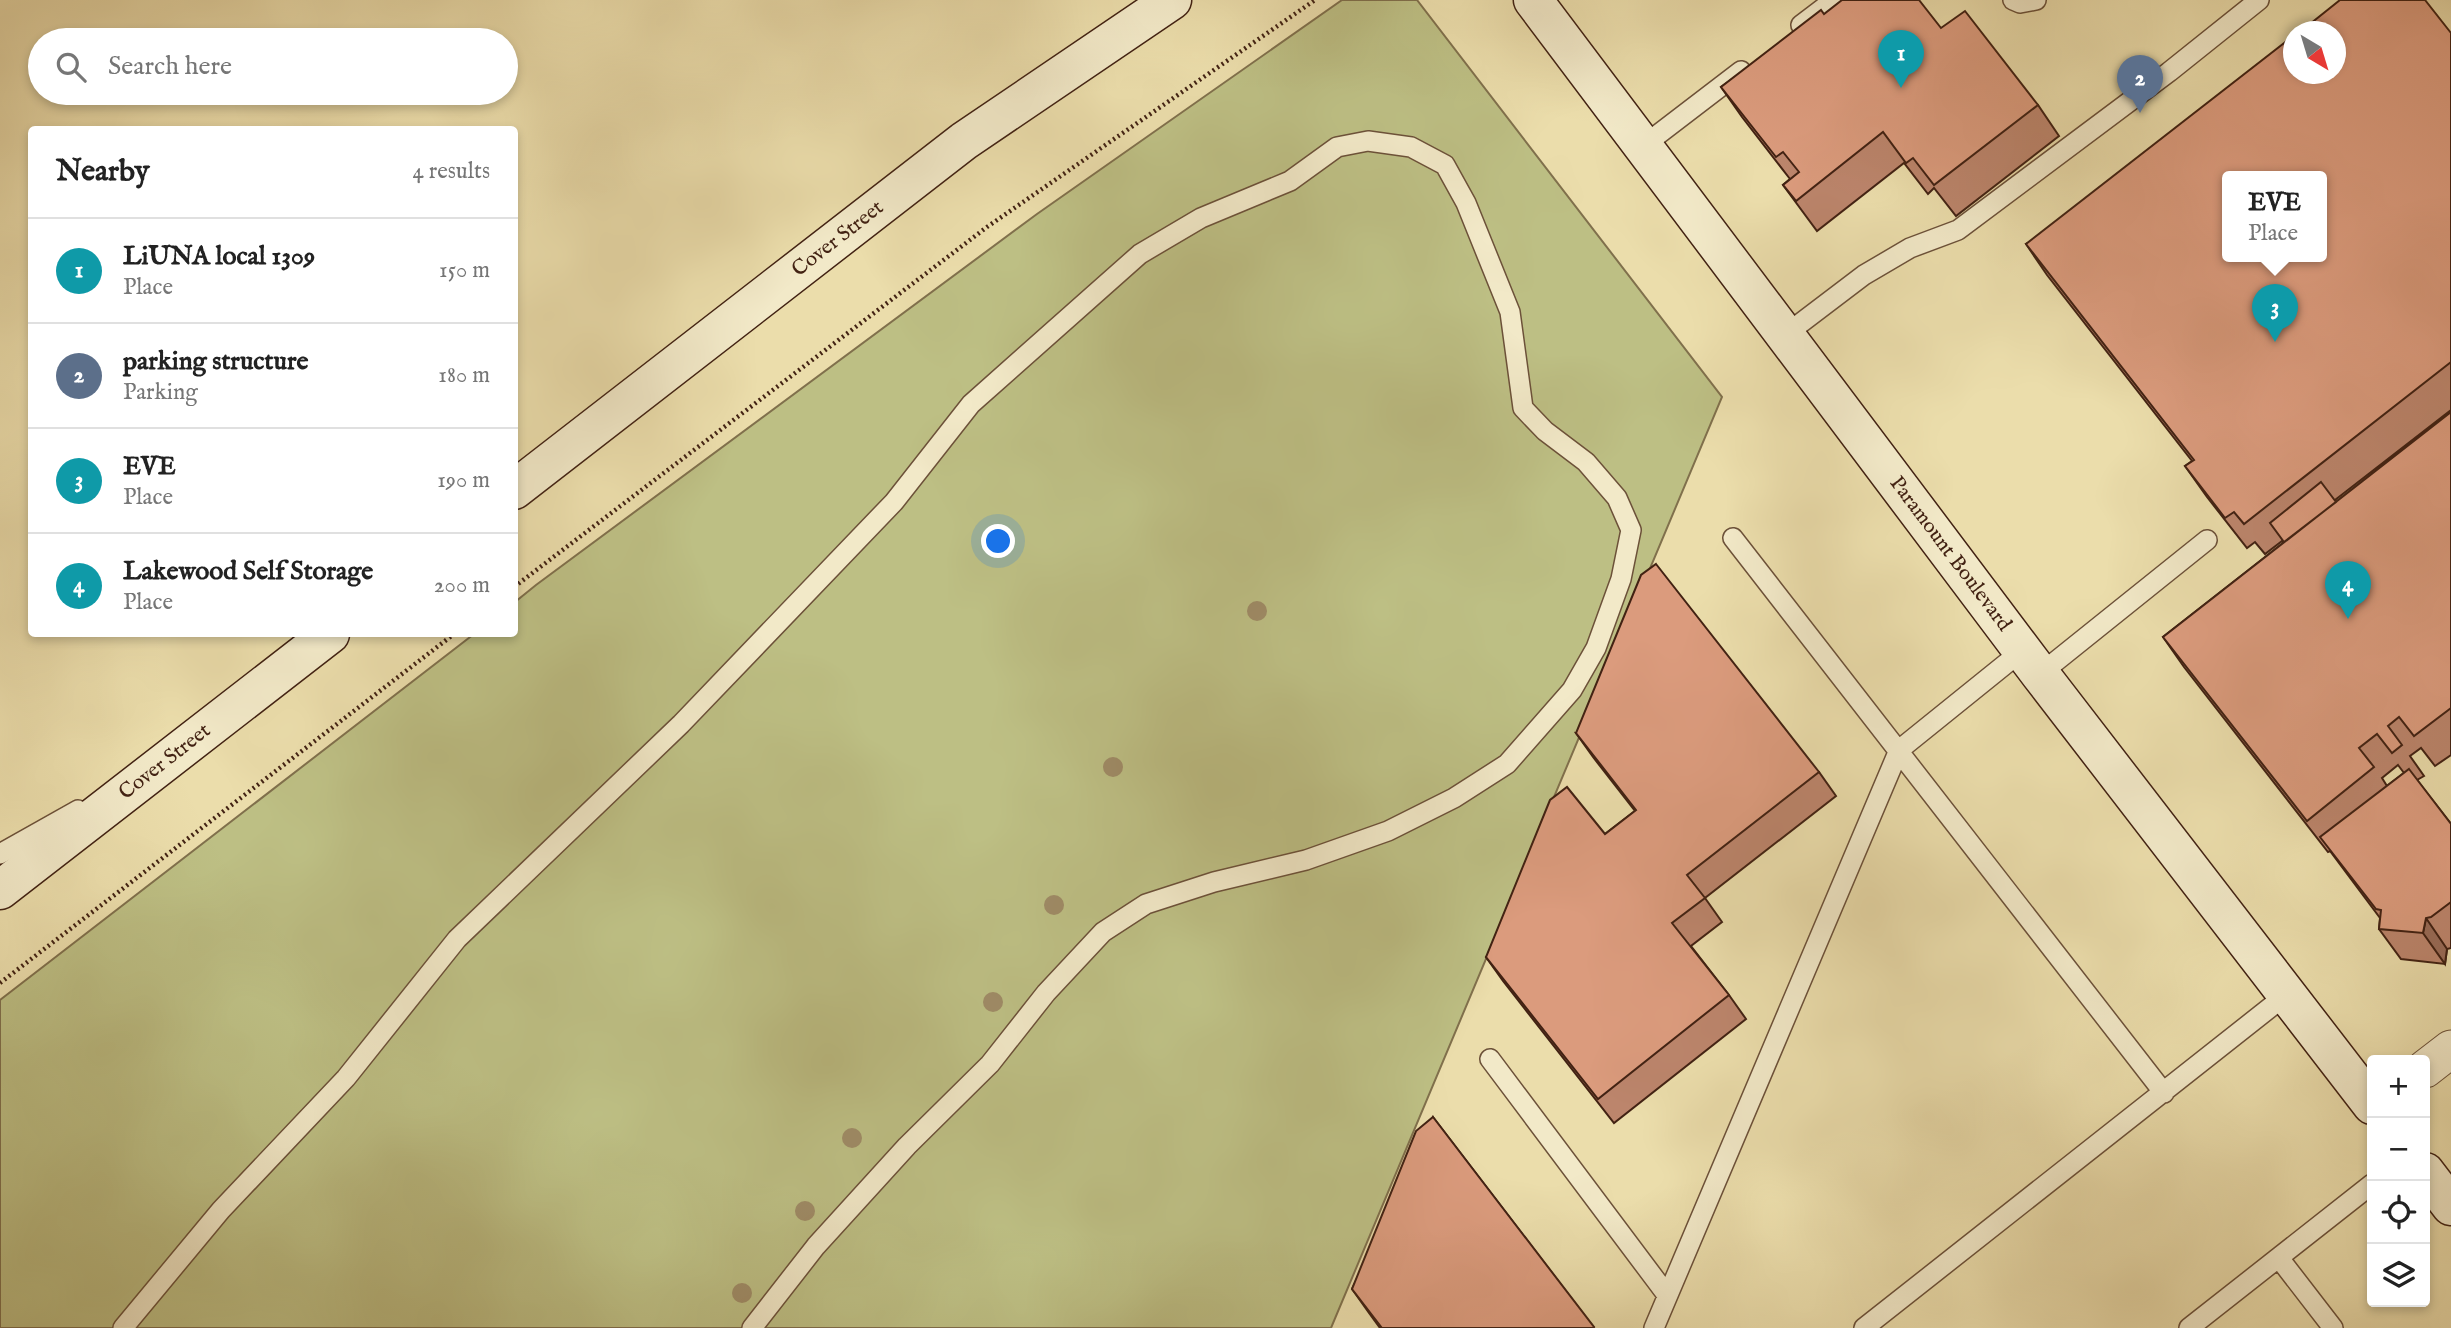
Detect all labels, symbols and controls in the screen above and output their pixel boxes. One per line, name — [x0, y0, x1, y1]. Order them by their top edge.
north arrow — [2283, 21, 2346, 84]
search box — [28, 28, 518, 105]
pin: 1 — [1878, 30, 1924, 88]
icon: search — [52, 48, 90, 86]
text: Search here — [108, 50, 232, 83]
pin: 2 — [2117, 55, 2163, 113]
text: Nearby — [56, 153, 149, 191]
text: 4 results — [412, 157, 490, 186]
popup — [2222, 171, 2327, 262]
text: EVE — [2248, 186, 2301, 219]
street label: Cover Street — [787, 195, 889, 283]
text: Place — [2248, 219, 2298, 248]
text: LiUNA local 1309 — [123, 240, 315, 273]
text: 1 — [75, 256, 83, 285]
text: 150 m — [439, 256, 490, 285]
text: Place — [123, 273, 173, 302]
pin: 3 — [2252, 284, 2298, 342]
text: parking structure — [123, 345, 308, 378]
text: 2 — [74, 361, 84, 390]
text: 180 m — [438, 361, 490, 390]
text: Parking — [123, 378, 198, 407]
text: EVE — [123, 450, 176, 483]
text: 3 — [75, 466, 83, 495]
text: 190 m — [437, 466, 490, 495]
street label: Paramount Boulevard — [1883, 471, 2018, 638]
text: Place — [123, 483, 173, 512]
your location — [981, 524, 1015, 558]
text: Lakewood Self Storage — [123, 555, 373, 588]
pin: 4 — [2325, 561, 2371, 619]
text: 4 — [73, 571, 85, 600]
text: 200 m — [434, 571, 490, 600]
text: Place — [123, 588, 173, 617]
street label: Cover Street — [114, 718, 216, 806]
map controls — [2367, 1055, 2430, 1307]
button: + — [2367, 1055, 2430, 1118]
button: − — [2367, 1118, 2430, 1181]
button: locate — [2367, 1181, 2430, 1244]
button: layers — [2367, 1244, 2430, 1307]

